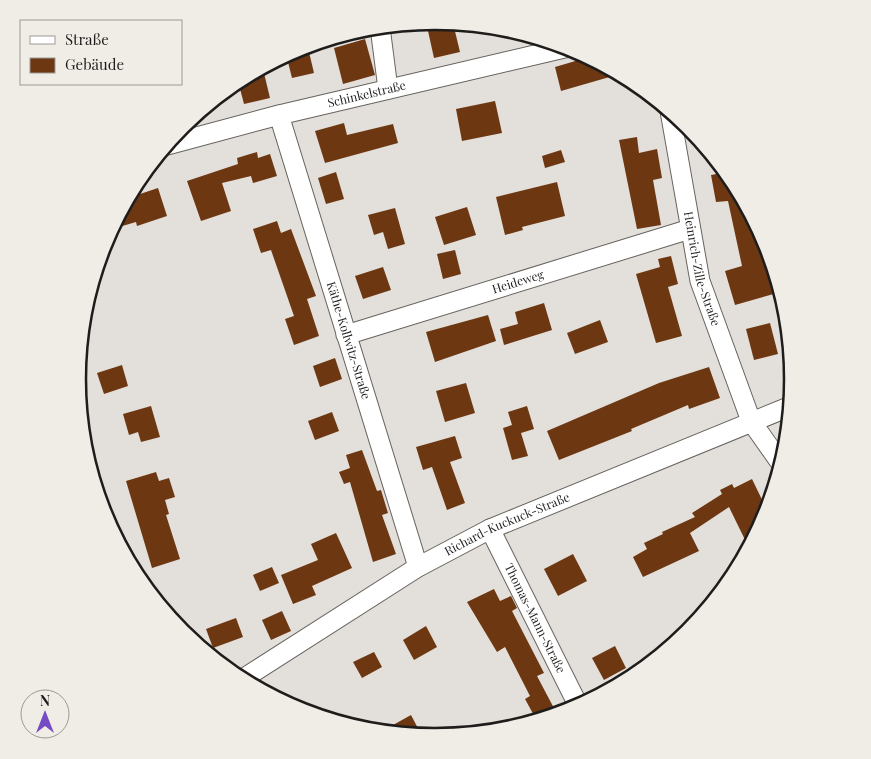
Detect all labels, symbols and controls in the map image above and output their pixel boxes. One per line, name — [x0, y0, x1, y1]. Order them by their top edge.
legend — [20, 20, 182, 85]
text: Straße — [65, 29, 109, 49]
text: Gebäude — [65, 54, 124, 74]
street label: Schinkelstraße — [326, 77, 407, 110]
street label: Heinrich-Zille-Straße — [681, 210, 725, 328]
street label: Heideweg — [490, 265, 546, 296]
street label: Käthe-Kollwitz-Straße — [324, 280, 375, 401]
street label: Richard-Kuckuck-Straße — [441, 488, 572, 559]
street label: Thomas-Mann-Straße — [501, 560, 570, 676]
north arrow — [20, 689, 70, 739]
text: N — [40, 691, 50, 710]

